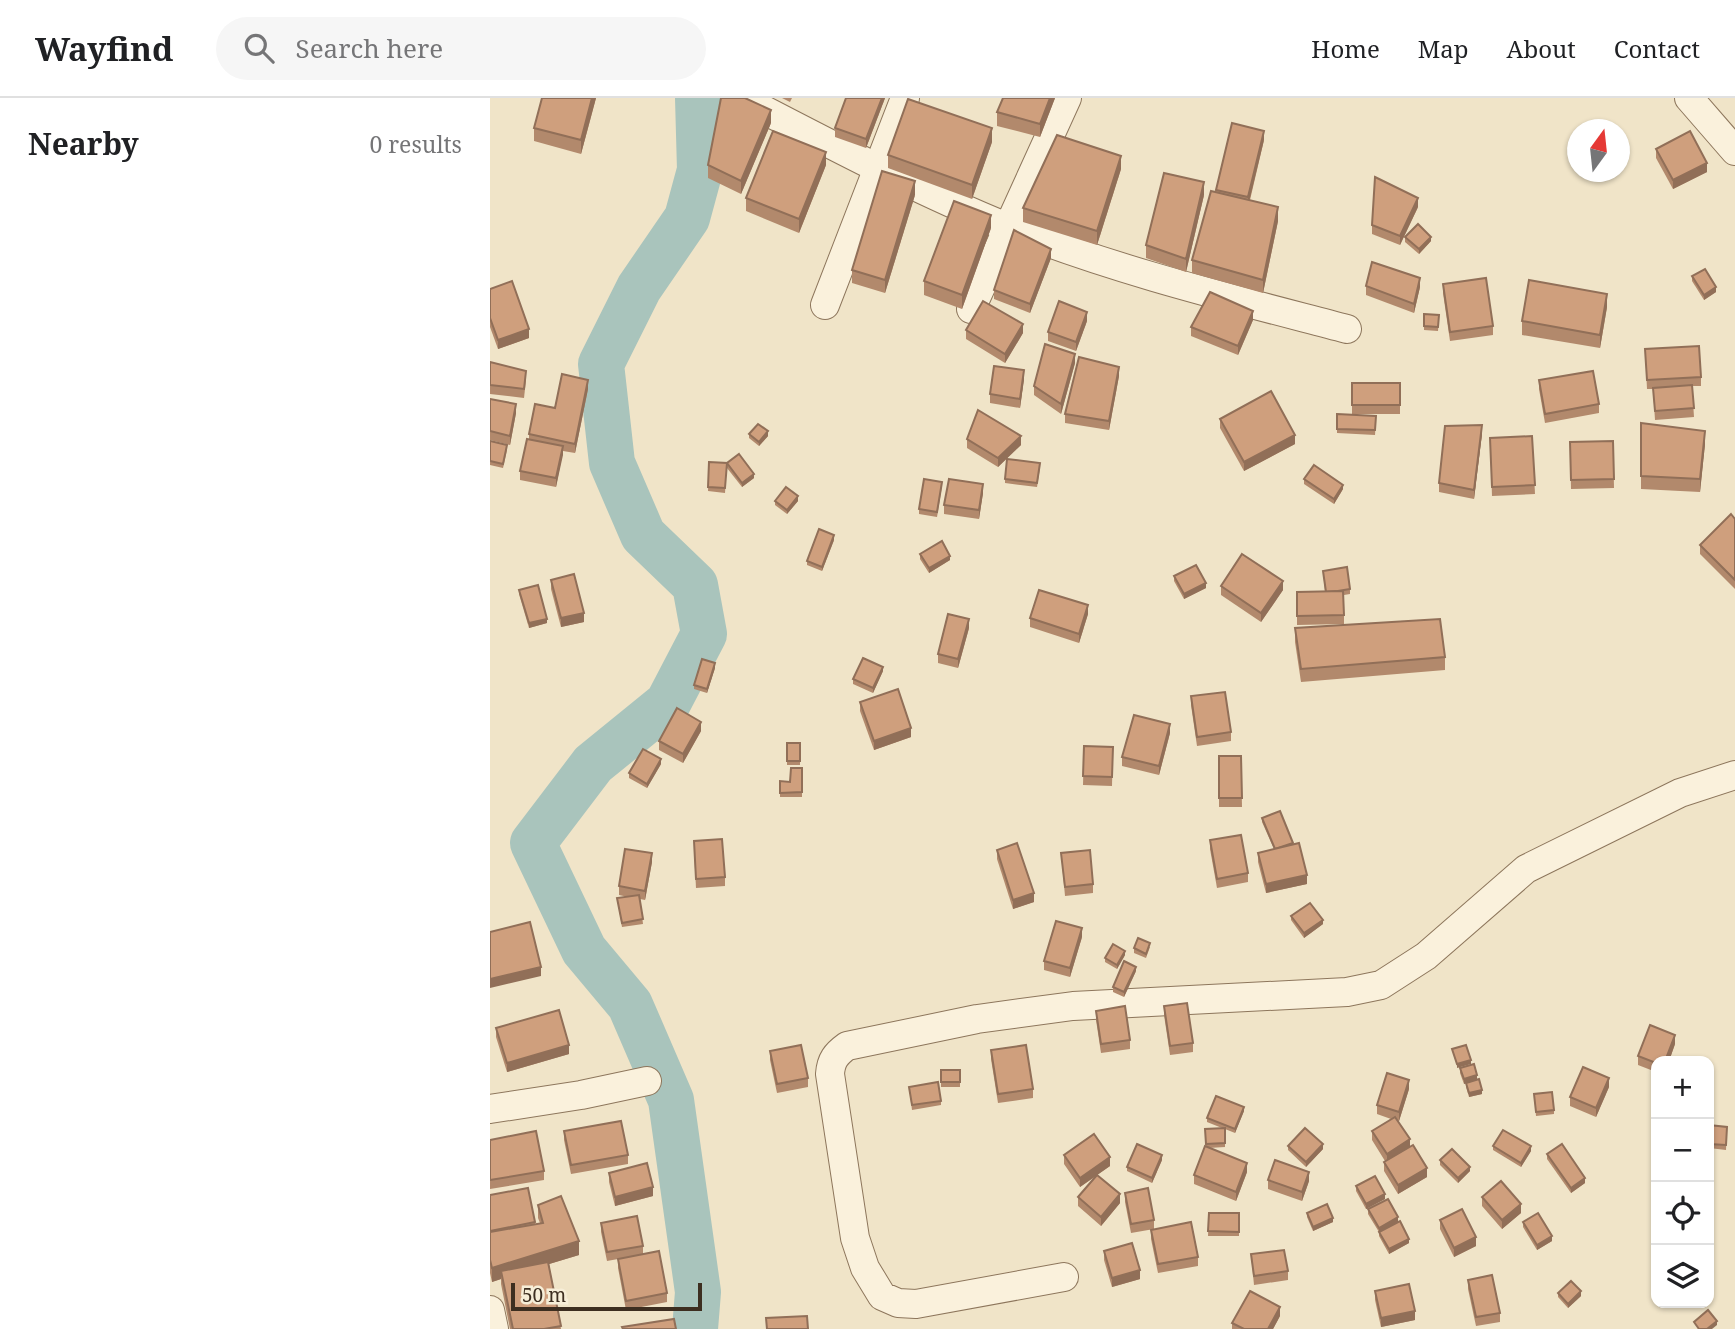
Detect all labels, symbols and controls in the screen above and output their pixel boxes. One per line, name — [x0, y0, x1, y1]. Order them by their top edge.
search box — [216, 17, 706, 80]
text: Wayfind — [35, 26, 174, 71]
icon: search — [240, 29, 278, 67]
text: Search here — [296, 30, 443, 66]
text: Home — [1311, 32, 1380, 65]
text: Map — [1418, 32, 1469, 65]
text: About — [1507, 32, 1576, 65]
text: Contact — [1614, 32, 1700, 65]
north arrow — [1567, 119, 1630, 182]
text: Nearby — [28, 123, 139, 164]
text: 0 results — [369, 128, 462, 160]
map controls — [1651, 1056, 1714, 1308]
button: + — [1651, 1056, 1714, 1119]
button: − — [1651, 1119, 1714, 1182]
button: locate — [1651, 1182, 1714, 1245]
button: layers — [1651, 1245, 1714, 1308]
scale bar — [511, 1280, 702, 1312]
text: 50 m — [522, 1282, 566, 1308]

